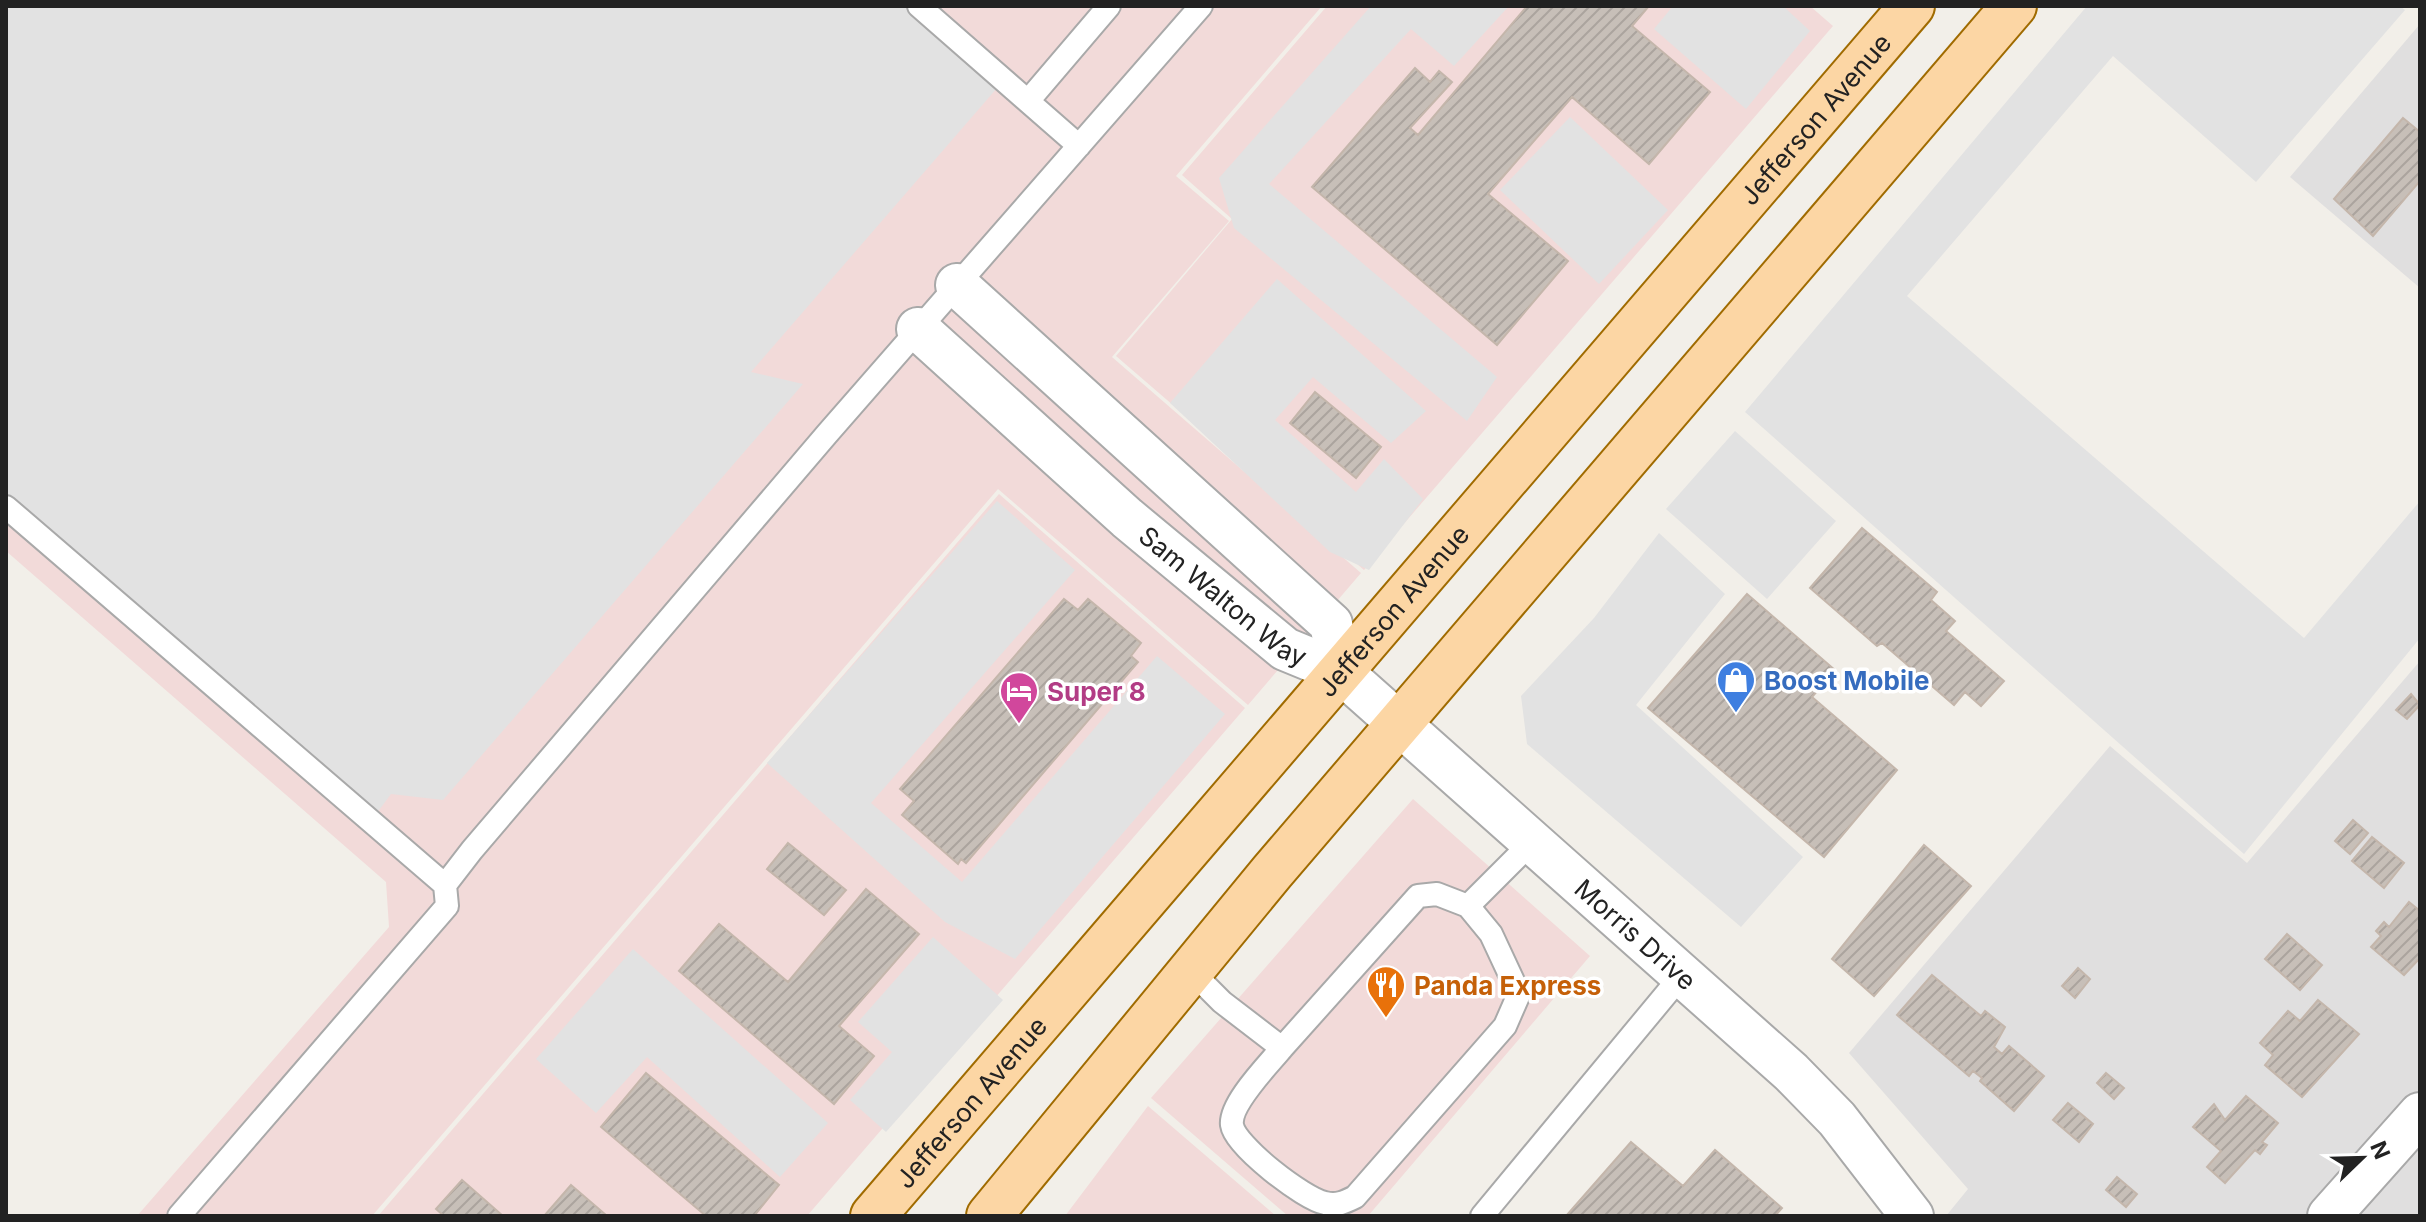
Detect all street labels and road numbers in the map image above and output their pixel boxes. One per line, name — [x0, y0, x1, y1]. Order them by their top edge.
street label: Jefferson Avenue — [1733, 27, 1897, 211]
street label: Sam Walton Way — [1133, 519, 1312, 672]
street label: Jefferson Avenue — [1311, 519, 1475, 703]
street label: Morris Drive — [1569, 872, 1703, 996]
street label: Jefferson Avenue — [889, 1010, 1053, 1194]

